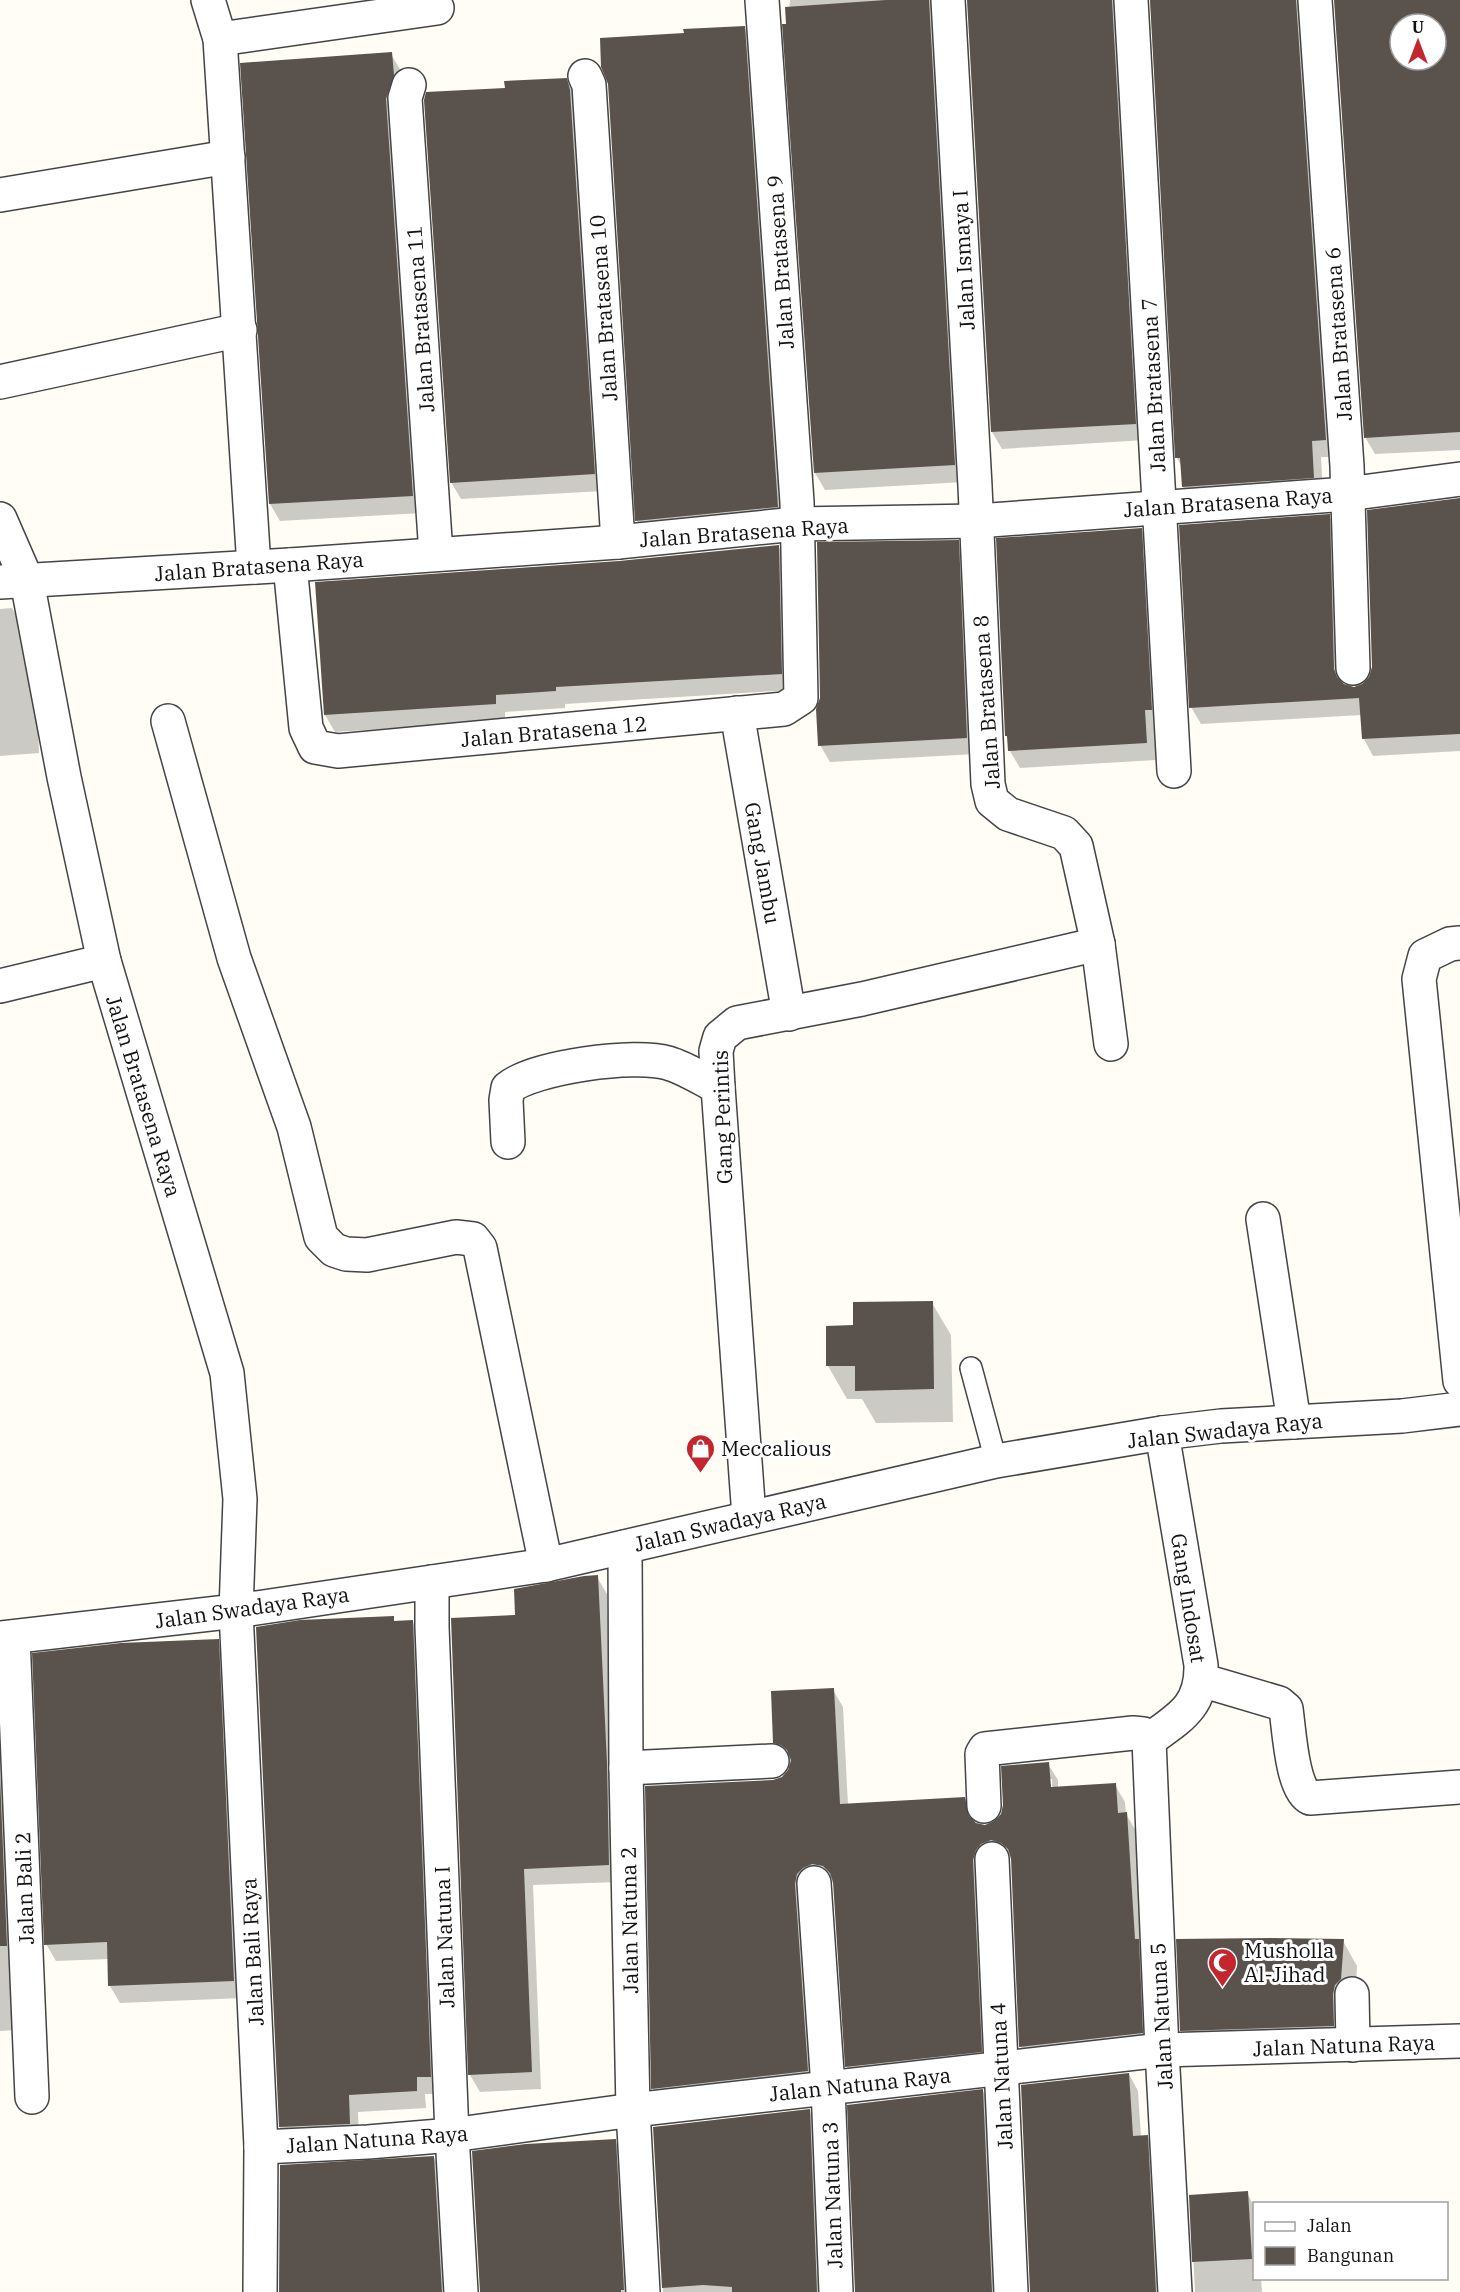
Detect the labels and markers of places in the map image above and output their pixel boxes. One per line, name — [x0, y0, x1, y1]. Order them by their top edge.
shop icon: Meccalious — [684, 1432, 716, 1474]
place label: Meccalious — [721, 1434, 831, 1462]
place label: Musholla Al-Jihad — [1244, 1936, 1335, 1988]
mosque icon: Musholla Al-Jihad — [1207, 1946, 1239, 1988]

